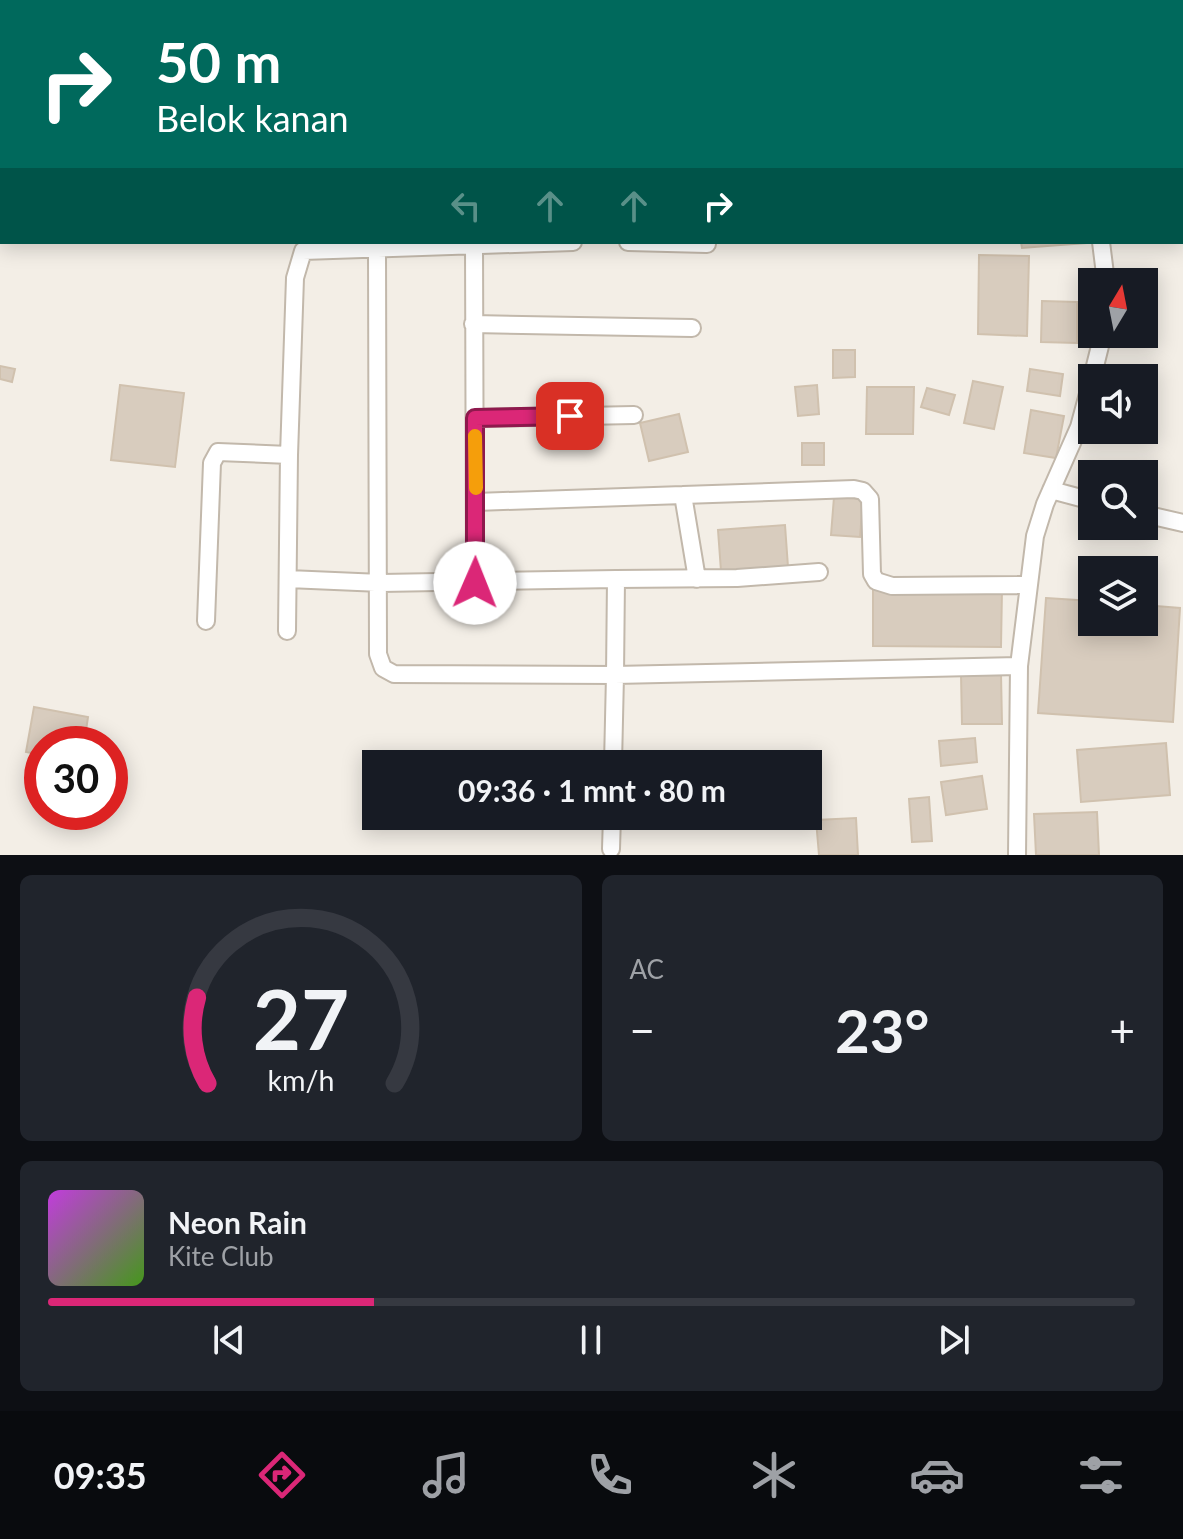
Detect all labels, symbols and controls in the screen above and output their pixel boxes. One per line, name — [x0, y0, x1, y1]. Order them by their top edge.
text: 50 m — [156, 28, 281, 95]
icon: right — [24, 32, 128, 136]
text: Belok kanan — [156, 96, 349, 140]
icon: left — [444, 184, 488, 228]
icon: ahead — [528, 184, 572, 228]
icon: ahead — [612, 184, 656, 228]
icon: right — [696, 184, 740, 228]
north arrow — [1078, 268, 1158, 348]
map controls — [1078, 268, 1158, 636]
button: sound — [1078, 364, 1158, 444]
pin — [536, 382, 604, 450]
icon: arrive — [548, 394, 592, 438]
button: search — [1078, 460, 1158, 540]
position arrow — [433, 541, 517, 625]
button: layers — [1078, 556, 1158, 636]
speed limit sign: 30 — [24, 726, 128, 830]
text: 09:36 · 1 mnt · 80 m — [458, 772, 726, 808]
text: AC — [630, 953, 664, 985]
text: 27 — [253, 968, 349, 1068]
text: 23° — [835, 994, 930, 1066]
text: − — [630, 1004, 655, 1056]
text: + — [1109, 1004, 1135, 1056]
text: km/h — [267, 1063, 334, 1097]
text: Neon Rain — [168, 1204, 307, 1240]
text: Kite Club — [168, 1240, 274, 1272]
icon: previous — [207, 1318, 251, 1362]
icon: pause — [569, 1318, 613, 1362]
icon: next — [932, 1318, 976, 1362]
icon: directions — [254, 1447, 310, 1503]
icon: music — [418, 1447, 474, 1503]
icon: phone — [582, 1447, 638, 1503]
icon: climate — [746, 1447, 802, 1503]
icon: car — [909, 1447, 965, 1503]
icon: filters — [1073, 1447, 1129, 1503]
text: 09:35 — [54, 1453, 147, 1497]

